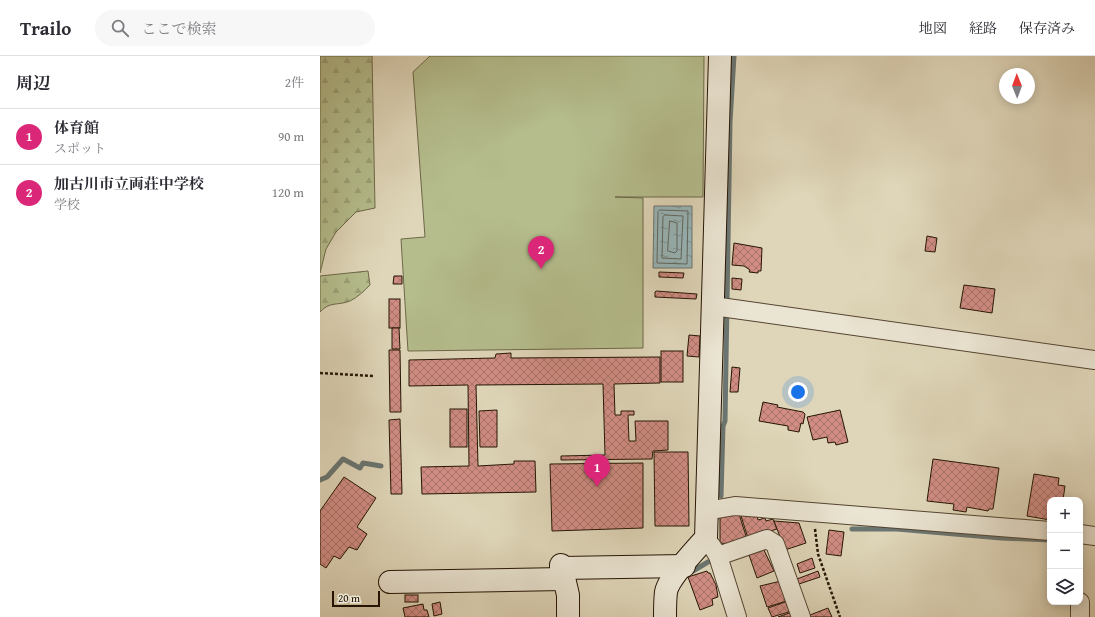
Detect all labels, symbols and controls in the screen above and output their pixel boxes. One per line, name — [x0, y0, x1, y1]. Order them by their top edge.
search box — [95, 10, 375, 46]
text: Trailo — [20, 14, 71, 42]
icon: search — [109, 17, 131, 39]
text: ここで検索 — [141, 18, 216, 39]
text: 地図 — [919, 18, 947, 38]
text: 経路 — [969, 18, 997, 38]
text: 保存済み — [1019, 18, 1075, 38]
north arrow — [999, 68, 1035, 104]
text: 周辺 — [16, 70, 50, 95]
text: 2件 — [285, 73, 304, 92]
text: 体育館 — [54, 117, 99, 138]
text: 1 — [26, 127, 32, 146]
text: 90 m — [278, 127, 304, 146]
text: スポット — [54, 139, 106, 158]
text: 加古川市立両荘中学校 — [54, 173, 204, 194]
text: 2 — [26, 183, 32, 202]
text: 120 m — [272, 183, 304, 202]
text: 学校 — [54, 195, 80, 214]
pin: 2 — [528, 236, 554, 269]
your location — [788, 382, 808, 402]
pin: 1 — [584, 454, 610, 487]
map controls — [1047, 497, 1083, 605]
button: + — [1047, 497, 1083, 533]
button: − — [1047, 533, 1083, 569]
button: layers — [1047, 569, 1083, 605]
scale bar — [332, 589, 380, 608]
text: 20 m — [338, 590, 360, 606]

